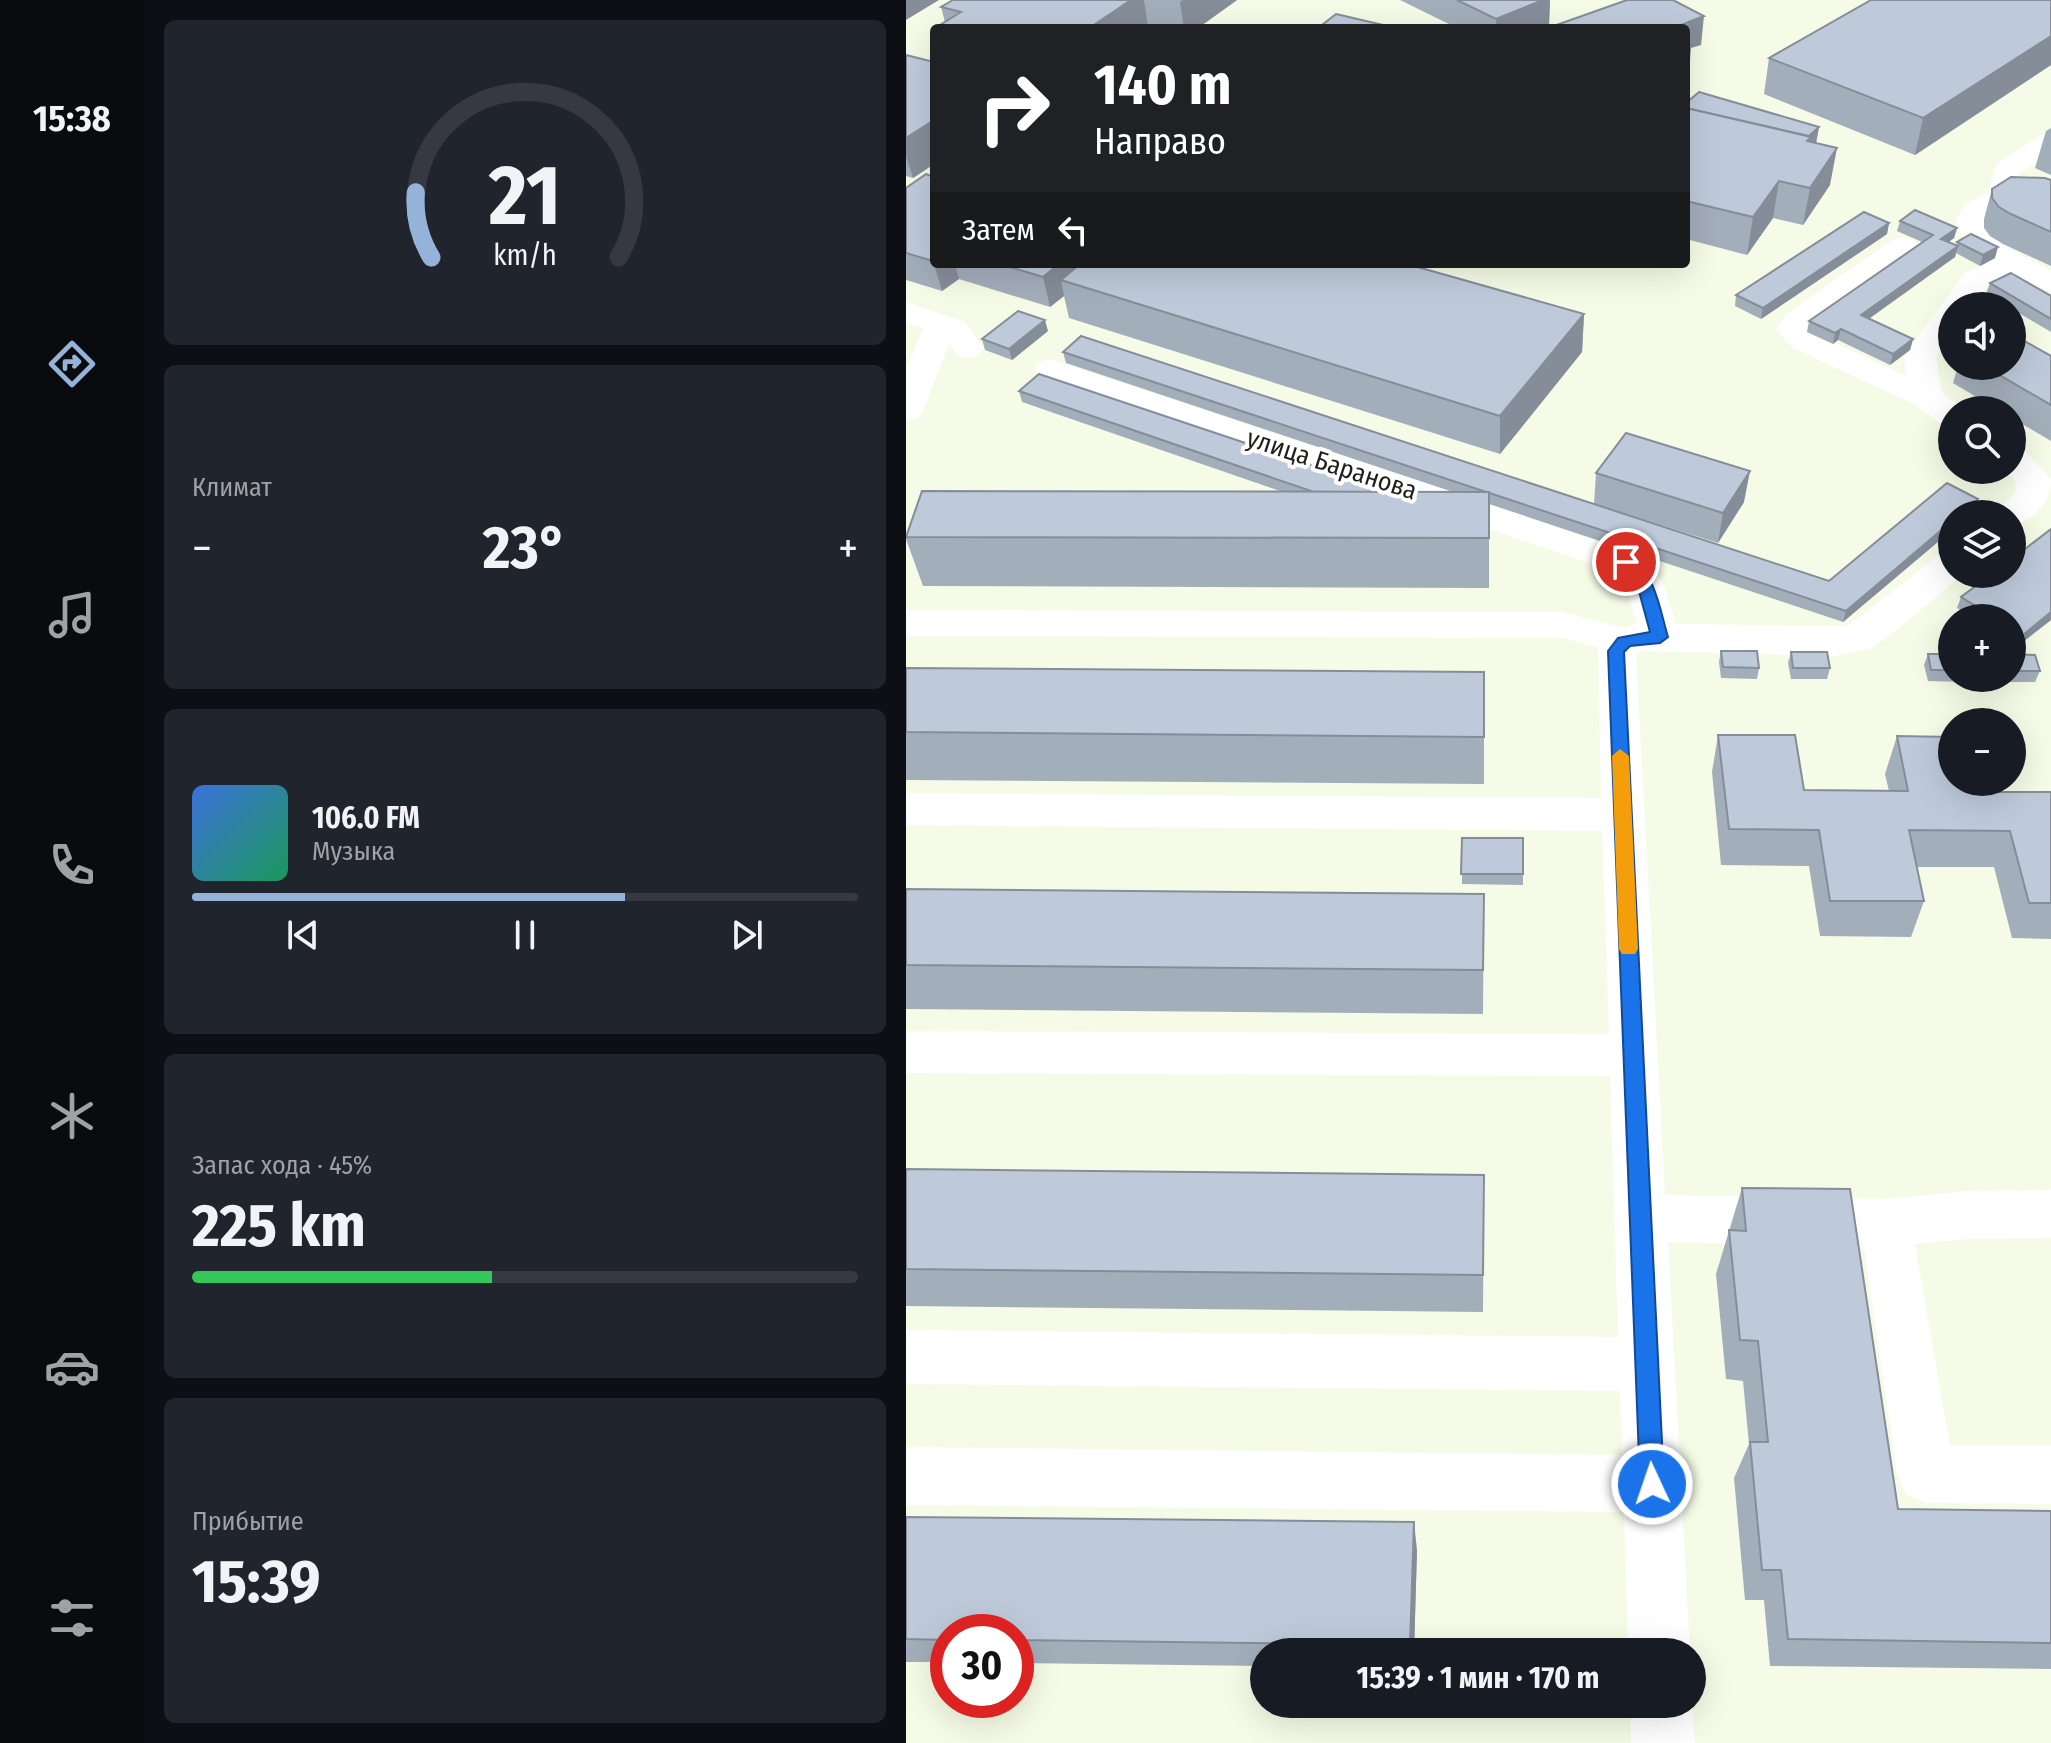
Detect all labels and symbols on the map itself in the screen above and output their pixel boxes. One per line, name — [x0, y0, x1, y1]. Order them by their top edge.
street label: улица Баранова — [1243, 422, 1421, 507]
pin — [1592, 528, 1660, 596]
position arrow — [1610, 1442, 1694, 1526]
speed limit sign: 30 — [930, 1614, 1034, 1718]

